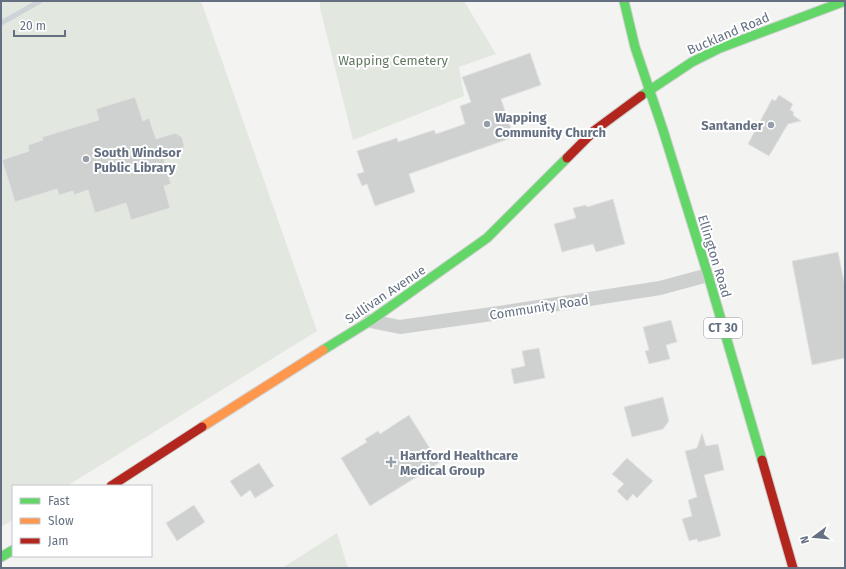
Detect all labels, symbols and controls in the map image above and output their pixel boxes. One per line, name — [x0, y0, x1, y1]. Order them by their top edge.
street label: Buckland Road — [685, 9, 772, 58]
scale bar — [14, 12, 65, 38]
text: 20 m — [20, 19, 46, 33]
park label: Wapping Cemetery — [338, 53, 448, 68]
place label: Wapping Community Church — [495, 110, 606, 140]
place label: Santander — [701, 118, 764, 133]
marker: Wapping Community Church — [482, 119, 492, 129]
marker: Santander — [766, 120, 776, 130]
place label: South Windsor Public Library — [94, 145, 182, 175]
marker: South Windsor Public Library — [81, 154, 91, 164]
street label: Ellington Road — [695, 213, 734, 299]
street label: Sullivan Avenue — [342, 262, 428, 327]
street label: Community Road — [488, 292, 590, 323]
road number: CT 30 — [704, 318, 742, 338]
place label: Hartford Healthcare Medical Group — [400, 448, 518, 478]
marker: Hartford Healthcare Medical Group — [385, 456, 397, 468]
legend — [12, 485, 152, 557]
text: Fast — [48, 494, 70, 508]
text: Slow — [48, 514, 74, 528]
north arrow — [794, 517, 834, 557]
text: Jam — [48, 534, 68, 548]
text: N — [798, 534, 812, 545]

